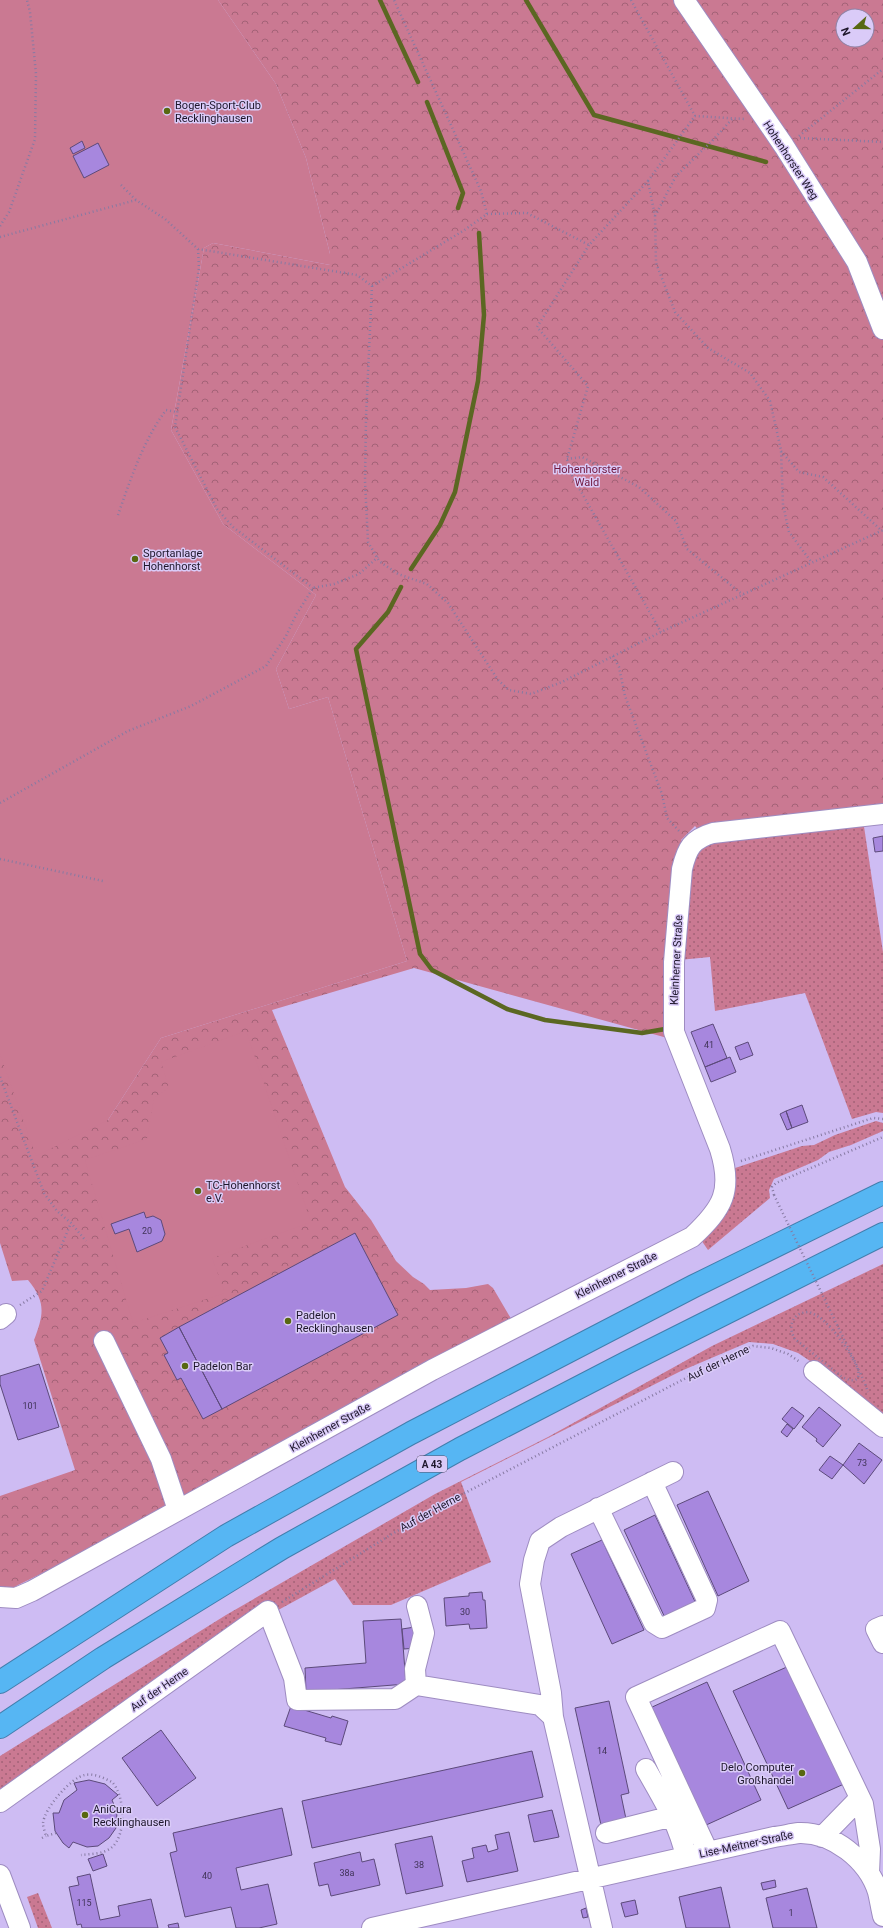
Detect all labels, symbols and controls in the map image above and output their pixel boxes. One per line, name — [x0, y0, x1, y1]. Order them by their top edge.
north arrow — [835, 8, 875, 48]
text: N — [839, 25, 854, 37]
place label: Bogen-Sport-Club Recklinghausen — [175, 99, 261, 125]
marker: Bogen-Sport-Club Recklinghausen — [162, 106, 172, 116]
street label: Hohenhorster Weg — [760, 118, 821, 202]
park label: Hohenhorster Wald — [554, 463, 621, 489]
place label: Sportanlage Hohenhorst — [143, 547, 202, 573]
marker: Sportanlage Hohenhorst — [130, 554, 140, 564]
street label: Kleinherner Straße — [668, 915, 685, 1005]
house number: 41 — [704, 1040, 714, 1050]
place label: TC-Hohenhorst e.V. — [206, 1179, 280, 1205]
marker: TC-Hohenhorst e.V. — [193, 1186, 203, 1196]
house number: 20 — [142, 1226, 152, 1236]
street label: Kleinherner Straße — [573, 1249, 659, 1302]
place label: Padelon Recklinghausen — [296, 1309, 373, 1335]
marker: Padelon Recklinghausen — [283, 1316, 293, 1326]
street label: Auf der Herne — [685, 1343, 752, 1384]
place label: Padelon Bar — [193, 1360, 252, 1373]
marker: Padelon Bar — [180, 1361, 190, 1371]
street label: Kleinherner Straße — [288, 1400, 373, 1455]
house number: 101 — [22, 1401, 38, 1411]
road number: A 43 — [417, 1456, 447, 1472]
house number: 73 — [857, 1458, 867, 1468]
street label: Auf der Herne — [398, 1490, 463, 1534]
house number: 30 — [460, 1607, 470, 1617]
street label: Auf der Herne — [128, 1665, 191, 1714]
house number: 14 — [597, 1746, 607, 1756]
place label: Delo Computer Großhandel — [721, 1761, 794, 1787]
marker: Delo Computer Großhandel — [797, 1768, 807, 1778]
place label: AniCura Recklinghausen — [93, 1803, 170, 1829]
marker: AniCura Recklinghausen — [80, 1810, 90, 1820]
street label: Lise-Meitner-Straße — [698, 1828, 794, 1861]
house number: 38 — [414, 1860, 424, 1870]
house number: 38a — [339, 1868, 355, 1878]
house number: 40 — [202, 1871, 212, 1881]
house number: 115 — [76, 1898, 92, 1908]
house number: 1 — [788, 1908, 794, 1918]

